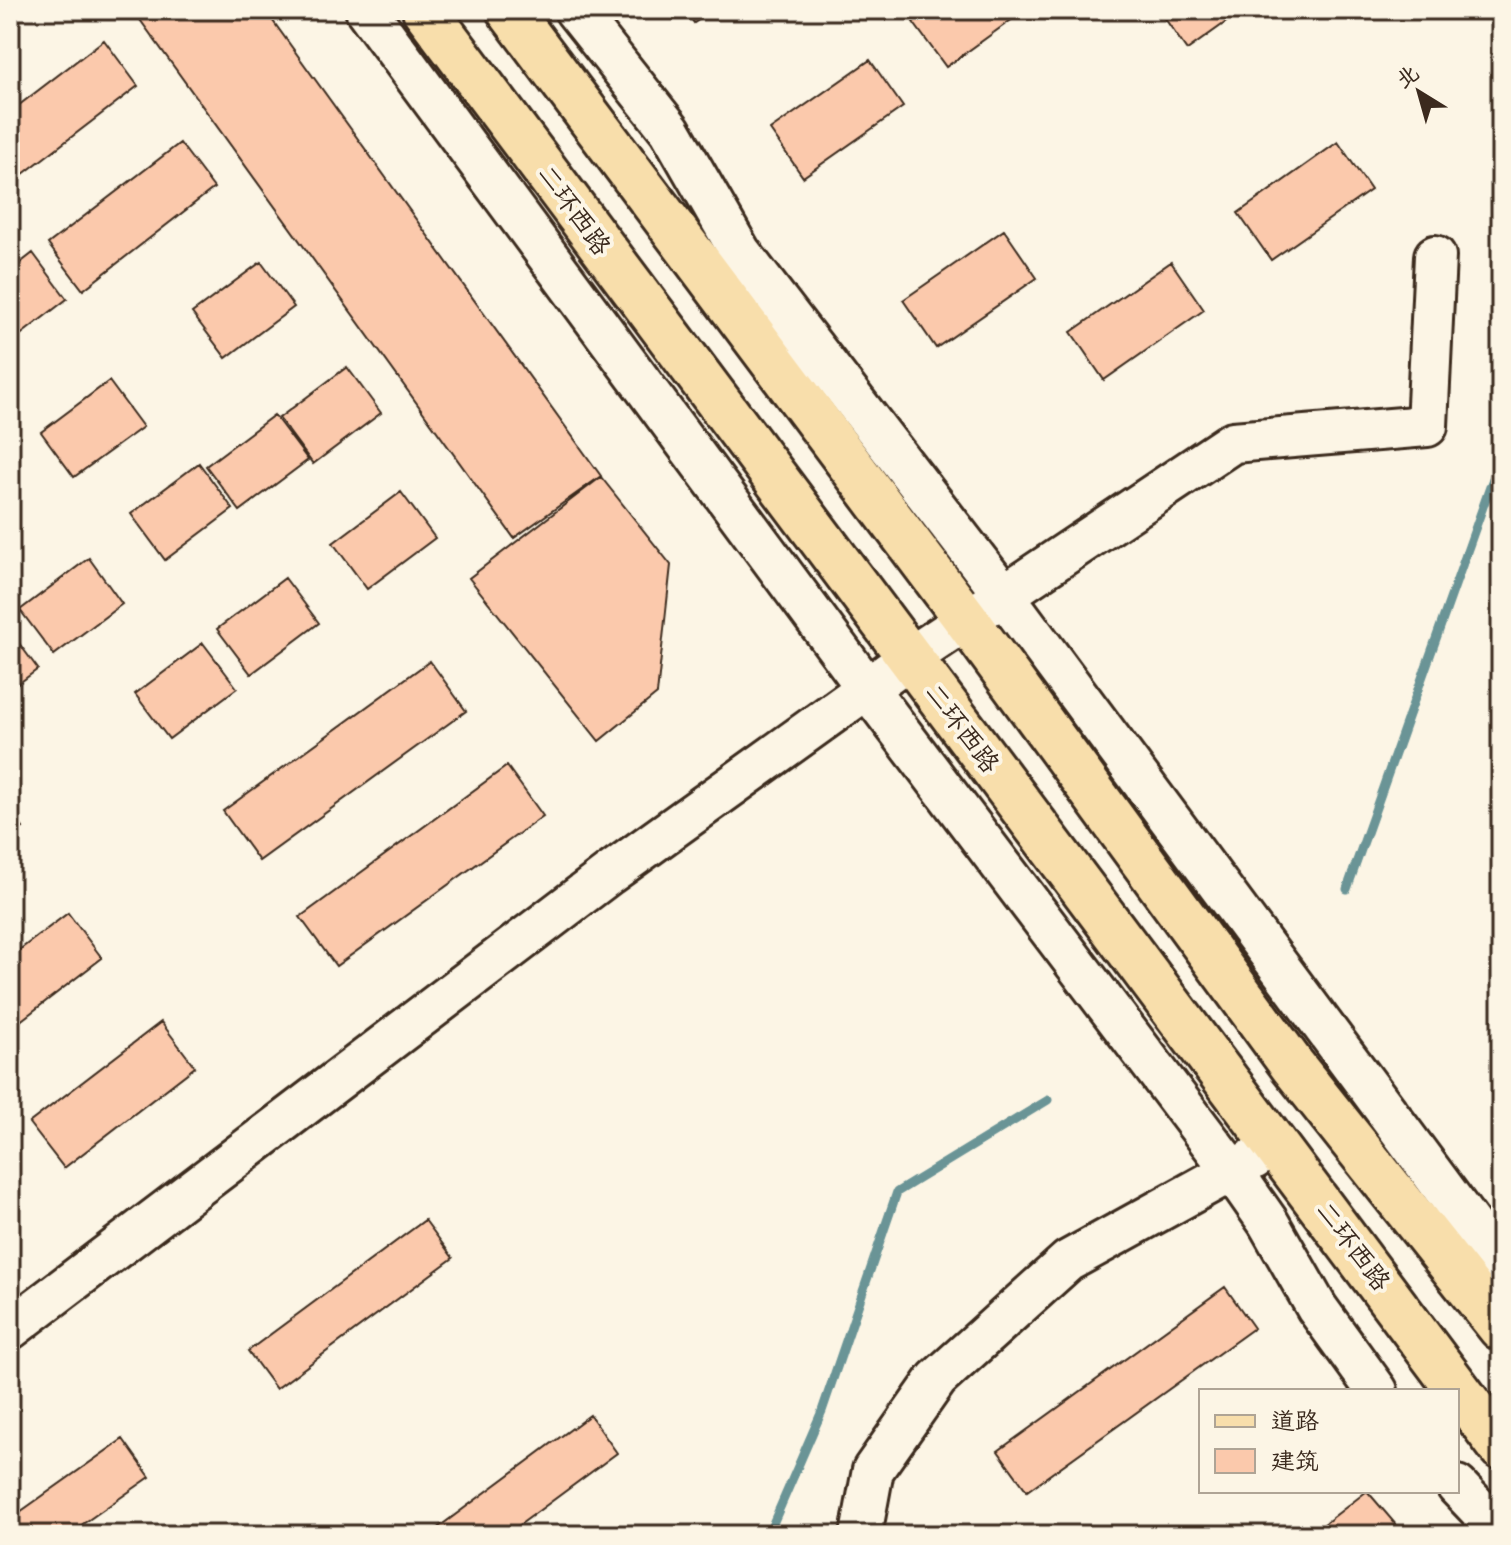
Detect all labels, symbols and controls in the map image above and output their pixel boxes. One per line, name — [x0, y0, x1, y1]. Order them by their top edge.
north arrow — [1379, 52, 1459, 132]
text: 北 — [1389, 57, 1428, 99]
street label: 二环西路 — [525, 157, 621, 265]
street label: 二环西路 — [913, 675, 1009, 783]
street label: 二环西路 — [1304, 1193, 1400, 1301]
legend — [1199, 1389, 1459, 1493]
text: 道路 — [1271, 1403, 1319, 1442]
text: 建筑 — [1271, 1443, 1319, 1482]

